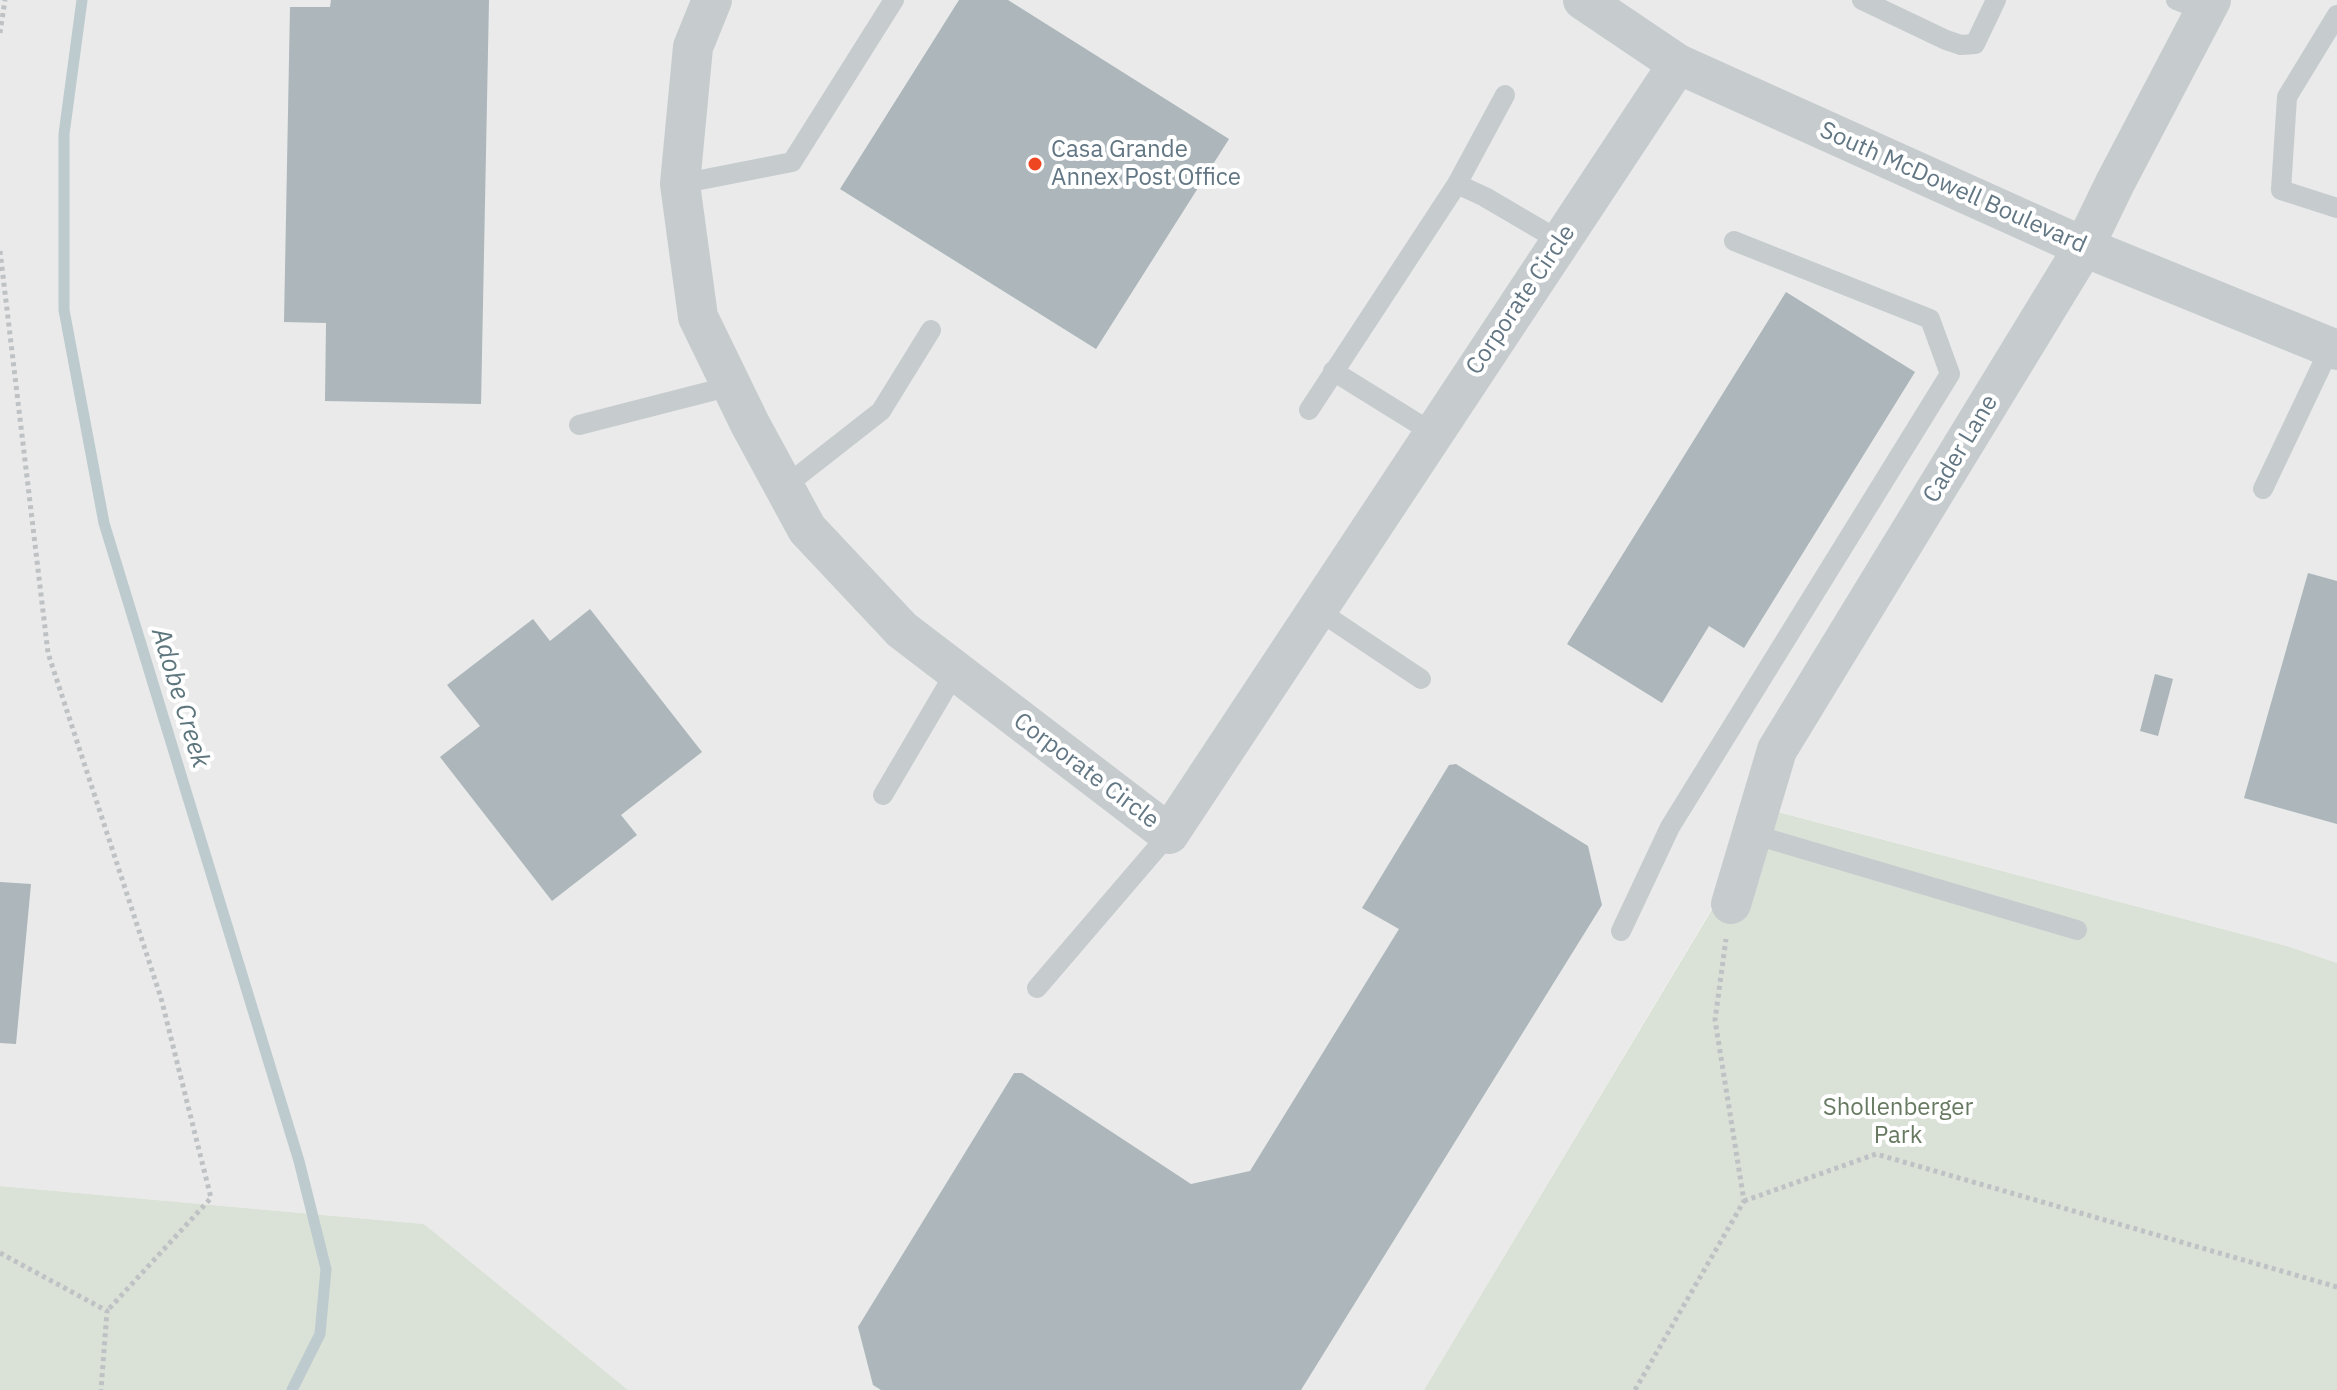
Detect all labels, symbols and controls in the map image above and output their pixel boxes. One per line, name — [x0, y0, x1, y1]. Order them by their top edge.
street label: South McDowell Boulevard — [1815, 116, 2091, 260]
place label: Casa Grande Annex Post Office — [1051, 136, 1241, 192]
marker: Casa Grande Annex Post Office — [1026, 155, 1044, 173]
street label: Corporate Circle — [1460, 220, 1582, 380]
street label: Cader Lane — [1918, 390, 2004, 508]
water label: Adobe Creek — [144, 624, 216, 772]
street label: Corporate Circle — [1008, 707, 1164, 835]
park label: Shollenberger Park — [1823, 1094, 1973, 1150]

